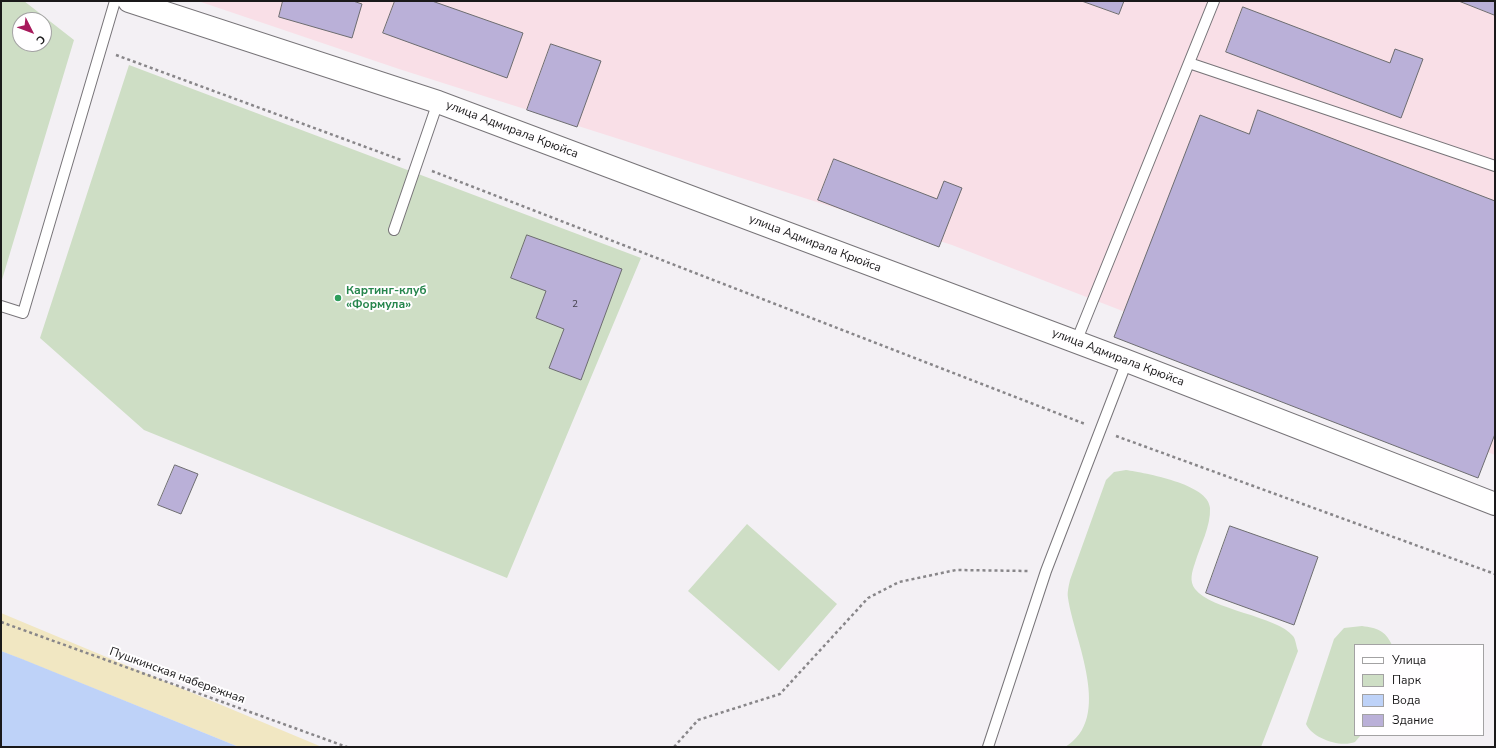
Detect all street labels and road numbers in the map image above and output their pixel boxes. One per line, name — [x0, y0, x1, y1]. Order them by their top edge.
street label: улица Адмирала Крюйса — [444, 98, 580, 162]
street label: улица Адмирала Крюйса — [747, 212, 883, 276]
street label: улица Адмирала Крюйса — [1050, 326, 1186, 390]
street label: Пушкинская набережная — [107, 645, 247, 707]

